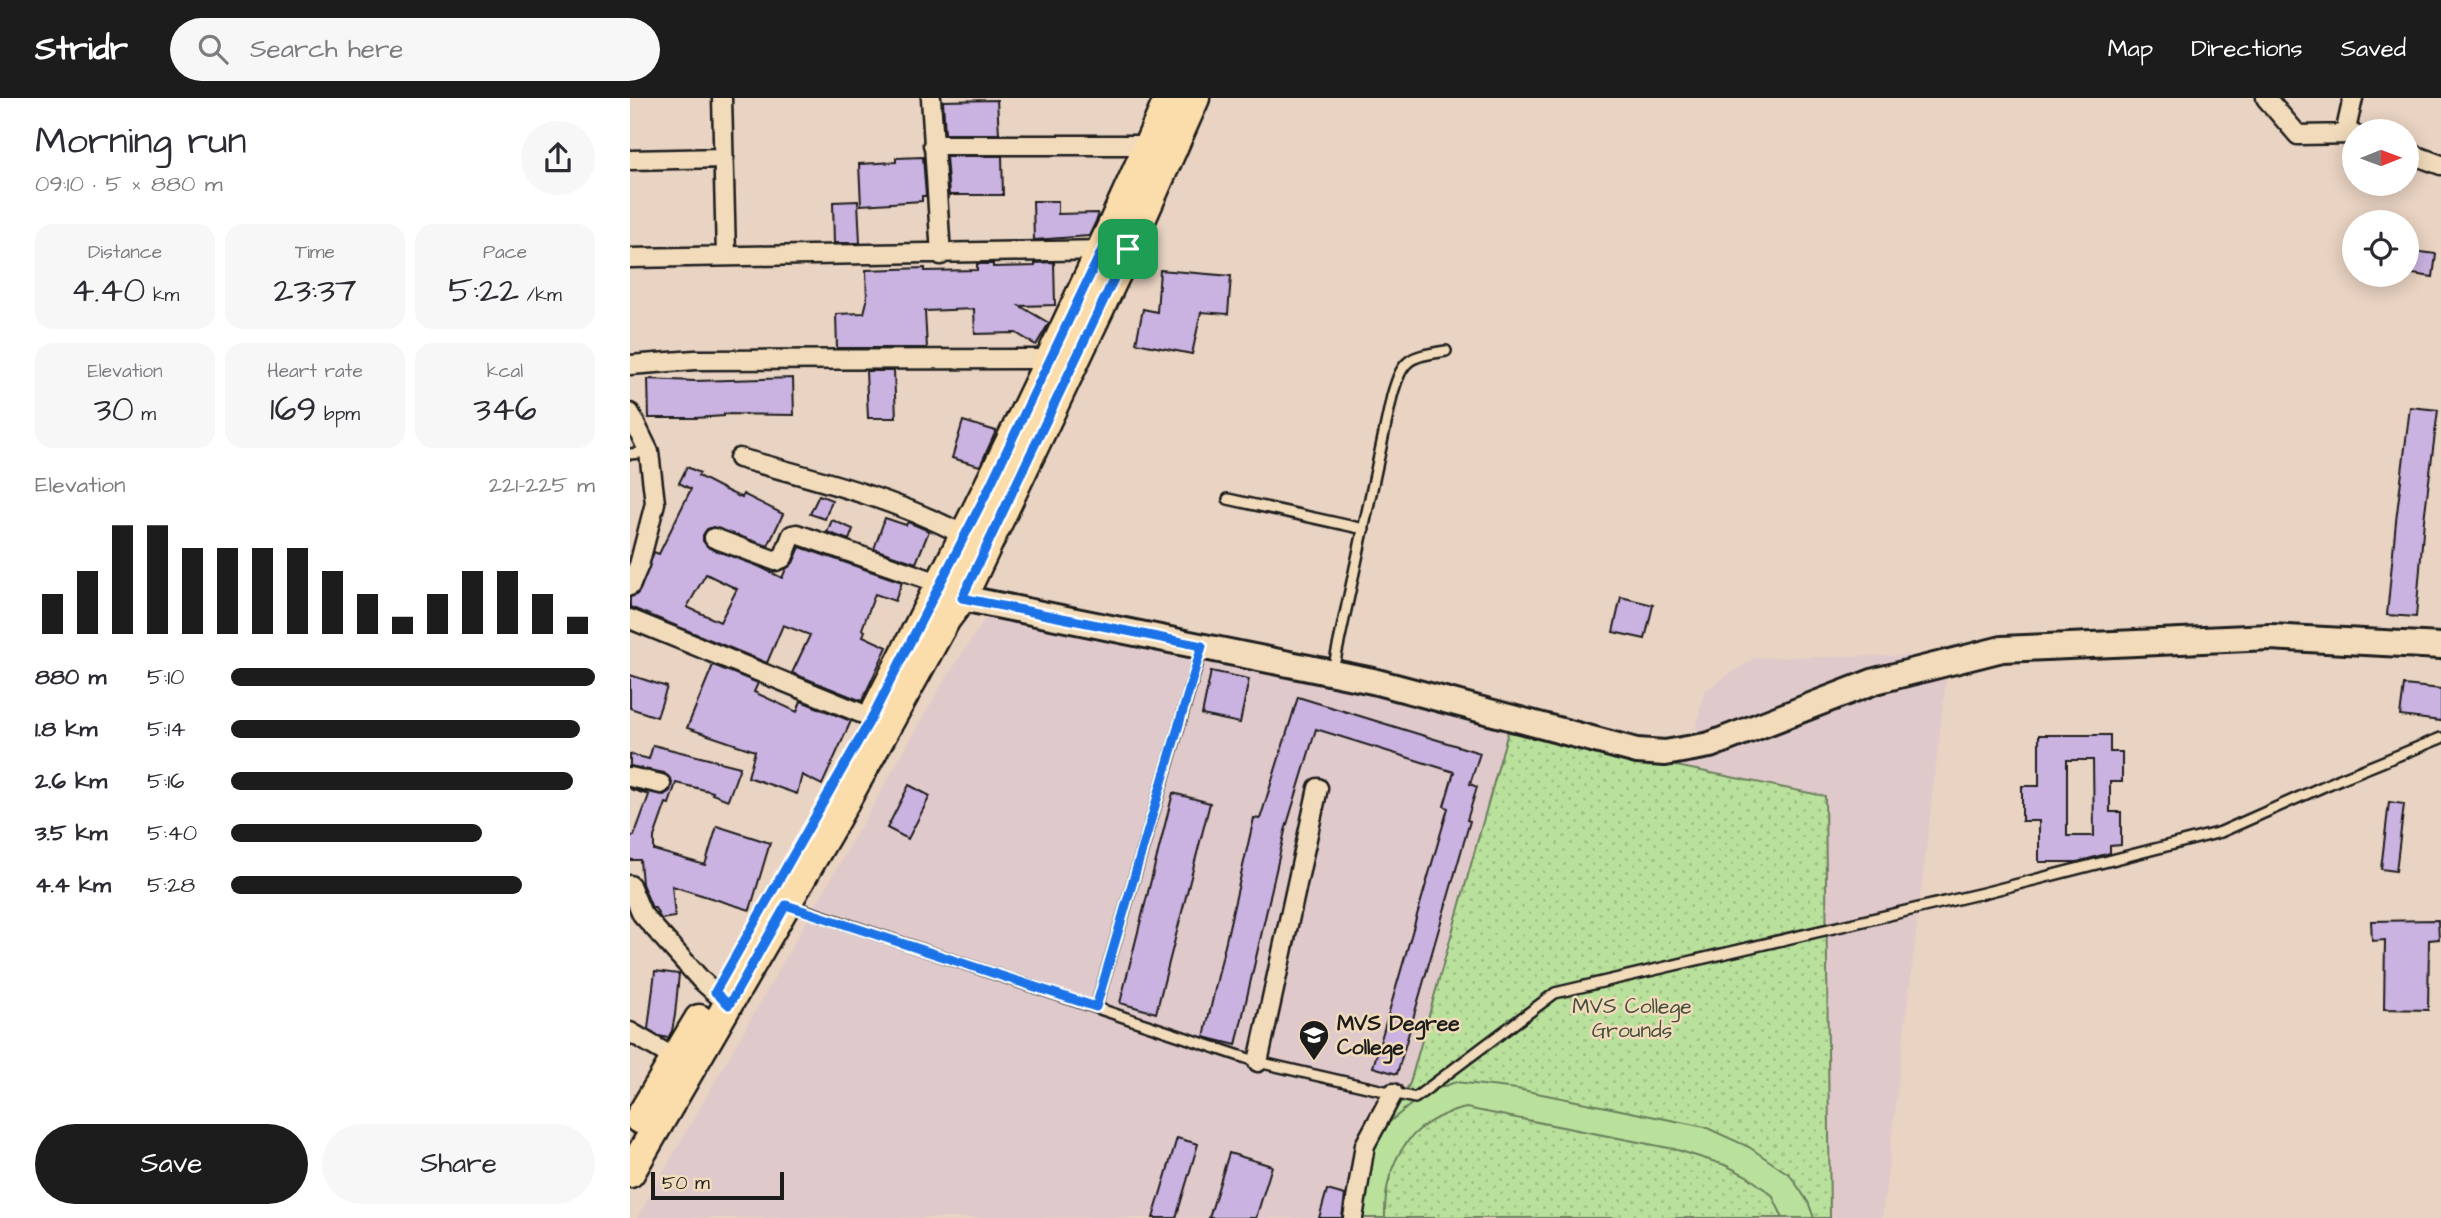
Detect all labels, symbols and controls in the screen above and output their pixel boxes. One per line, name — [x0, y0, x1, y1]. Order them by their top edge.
search box — [170, 18, 660, 81]
text: Stridr — [35, 26, 128, 72]
icon: search — [194, 30, 232, 68]
text: Search here — [250, 31, 403, 67]
text: Map — [2108, 32, 2153, 66]
text: Directions — [2191, 32, 2303, 66]
text: Saved — [2341, 32, 2406, 66]
text: Morning run — [35, 116, 247, 168]
north arrow — [2342, 119, 2418, 196]
map controls — [2342, 119, 2419, 287]
button: share — [521, 121, 595, 195]
text: 09:10 · 5 × 880 m — [35, 168, 223, 200]
button: locate — [2342, 210, 2419, 287]
pin — [1098, 219, 1158, 279]
icon: arrive — [1109, 230, 1147, 268]
text: Distance — [88, 239, 162, 266]
text: Time — [295, 239, 335, 266]
text: Pace — [483, 239, 527, 266]
text: 4.40 — [71, 266, 145, 315]
text: 23:37 — [273, 266, 357, 315]
text: 5:22 — [448, 266, 519, 315]
text: km — [145, 282, 179, 309]
text: /km — [519, 282, 562, 309]
text: Elevation — [88, 358, 162, 385]
text: Heart rate — [267, 358, 363, 385]
text: kcal — [487, 358, 523, 385]
text: 30 — [94, 385, 134, 434]
text: 169 — [270, 385, 316, 434]
text: 346 — [473, 385, 537, 434]
text: m — [134, 401, 156, 428]
text: bpm — [316, 401, 360, 428]
text: Elevation — [35, 469, 126, 501]
text: 221–225 m — [489, 469, 595, 501]
text: 880 m — [35, 661, 106, 693]
text: 5:10 — [147, 661, 185, 693]
text: 1.8 km — [35, 713, 97, 745]
text: 5:14 — [147, 713, 186, 745]
text: 2.6 km — [35, 765, 107, 797]
text: 5:16 — [147, 765, 185, 797]
text: 3.5 km — [35, 817, 107, 849]
text: 5:40 — [147, 817, 197, 849]
text: 4.4 km — [35, 869, 111, 901]
text: 5:28 — [147, 869, 195, 901]
park label: MVS College Grounds — [1572, 992, 1692, 1045]
place label: MVS Degree College — [1337, 1009, 1460, 1064]
school or university icon: MVS Degree College — [1297, 1018, 1331, 1062]
button: Save — [35, 1124, 308, 1204]
button: Share — [322, 1124, 595, 1204]
scale bar — [651, 1169, 784, 1201]
text: 50 m — [662, 1170, 710, 1197]

